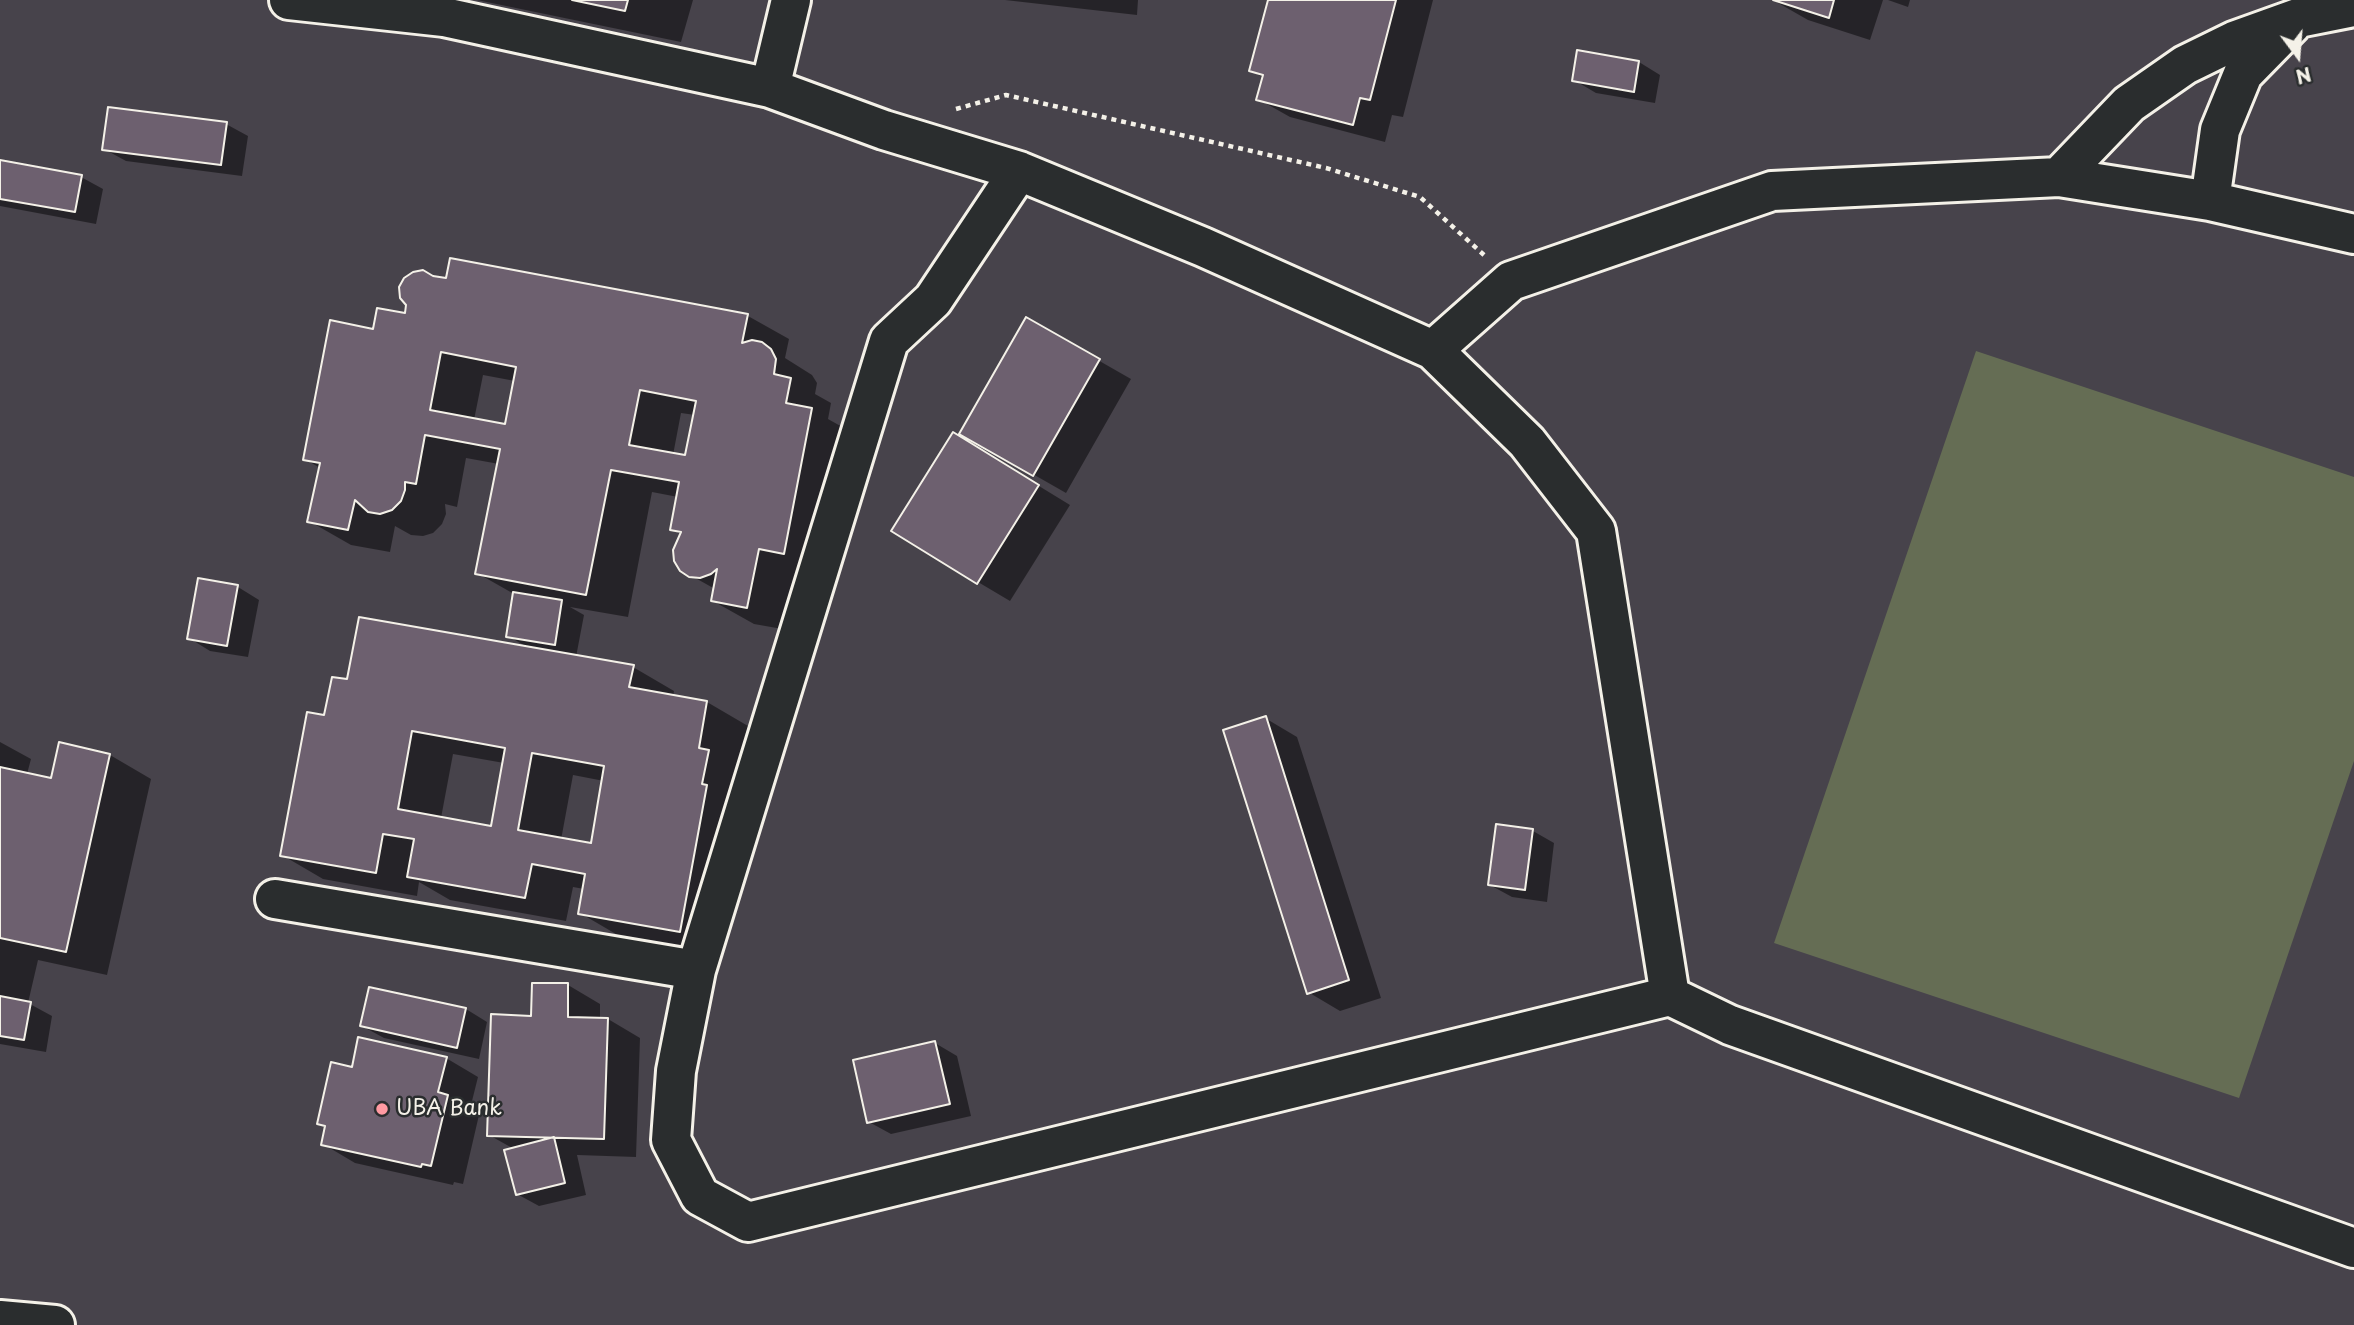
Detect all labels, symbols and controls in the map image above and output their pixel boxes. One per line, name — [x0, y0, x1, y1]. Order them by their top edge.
north arrow — [2263, 21, 2333, 91]
text: N — [2293, 61, 2315, 92]
place label: UBA Bank — [396, 1096, 502, 1122]
marker: UBA Bank — [374, 1101, 390, 1117]

